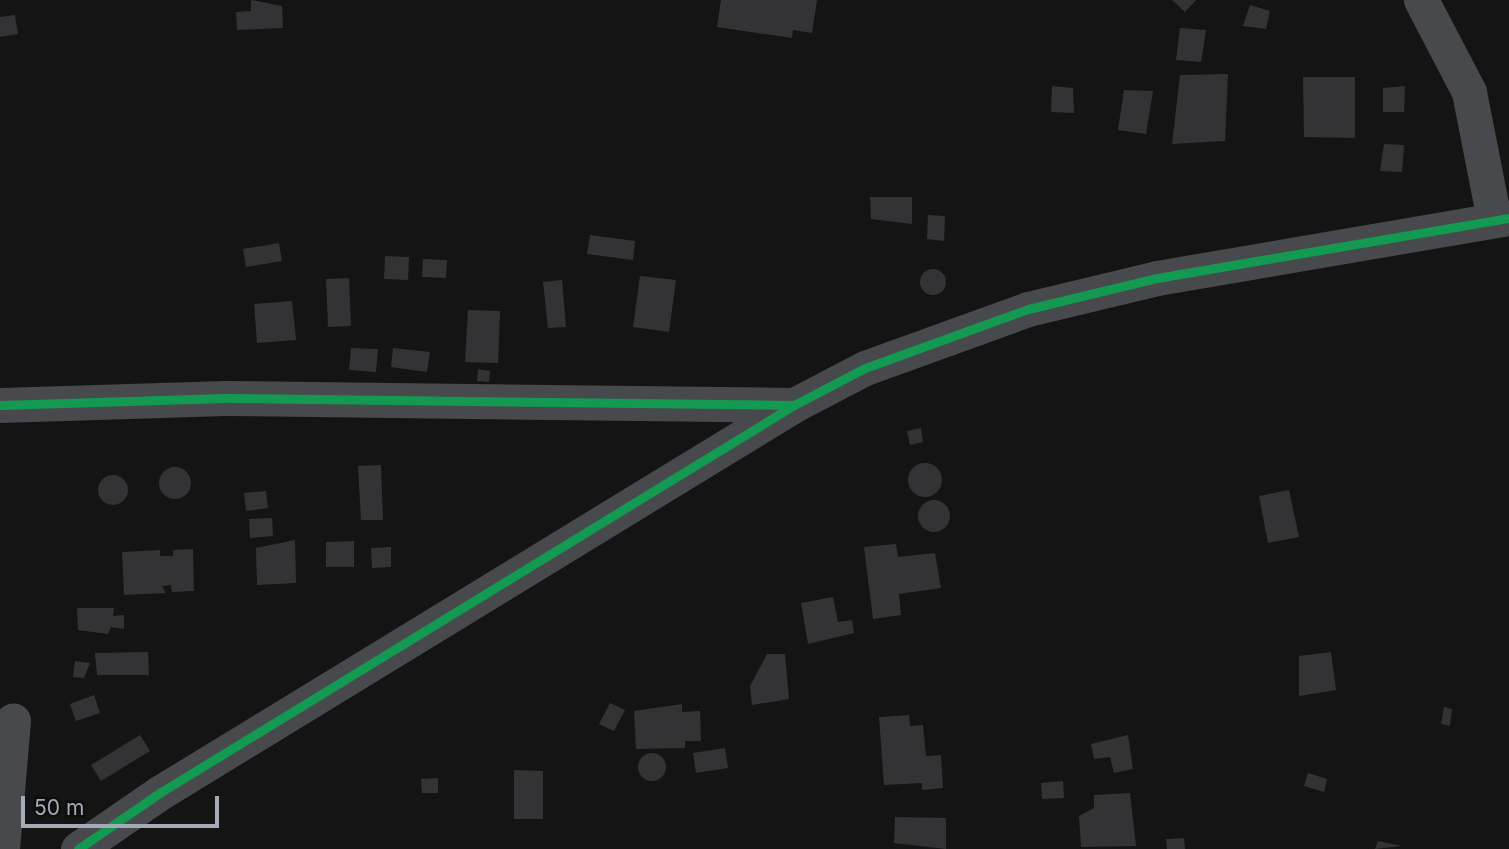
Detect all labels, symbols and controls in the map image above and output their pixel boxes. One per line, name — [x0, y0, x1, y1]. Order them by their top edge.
scale bar — [24, 782, 222, 826]
text: 50 m — [34, 795, 84, 820]

